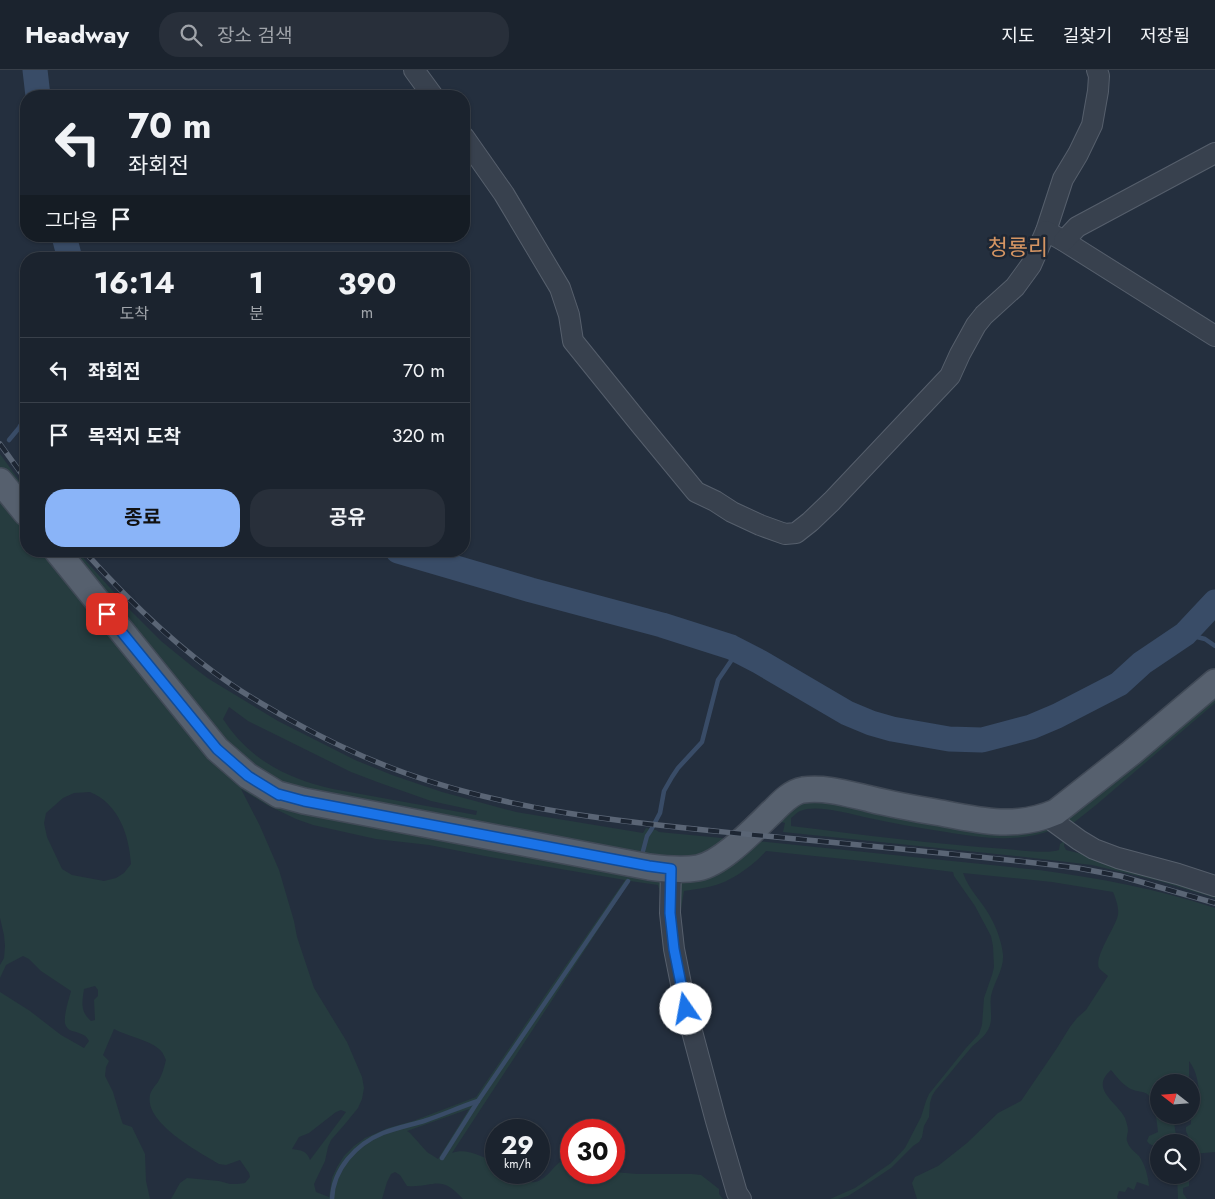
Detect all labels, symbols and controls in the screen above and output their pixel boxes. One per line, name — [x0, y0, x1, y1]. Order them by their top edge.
search box — [159, 12, 509, 57]
text: Headway — [25, 17, 129, 52]
icon: search — [177, 21, 205, 49]
text: 장소 검색 — [217, 22, 293, 49]
text: 지도 — [1002, 23, 1035, 49]
text: 길찾기 — [1063, 23, 1112, 49]
text: 저장됨 — [1140, 23, 1190, 49]
text: 70 m — [128, 101, 211, 151]
icon: left — [45, 110, 110, 175]
text: 좌회전 — [128, 149, 189, 181]
icon: arrive — [107, 205, 135, 233]
text: 그다음 — [45, 207, 97, 234]
district label: 청룡리 — [988, 231, 1048, 263]
text: 16:14 — [94, 261, 175, 304]
text: 1 — [249, 261, 264, 304]
text: 390 — [338, 262, 396, 305]
text: m — [361, 301, 373, 324]
text: 도착 — [120, 302, 149, 325]
text: 분 — [249, 302, 264, 325]
icon: left — [45, 356, 73, 384]
text: 70 m — [403, 357, 445, 384]
text: 좌회전 — [88, 358, 140, 385]
icon: arrive — [45, 421, 73, 449]
text: 320 m — [392, 422, 445, 449]
text: 목적지 도착 — [88, 423, 181, 450]
button: 종료 — [45, 489, 240, 547]
button: 공유 — [250, 489, 445, 547]
pin — [86, 593, 128, 635]
icon: arrive — [93, 600, 121, 628]
position arrow — [659, 982, 711, 1034]
north arrow — [1150, 1074, 1200, 1124]
map controls — [1150, 1074, 1200, 1184]
speed limit sign: 30 — [560, 1119, 625, 1184]
text: 29 — [501, 1127, 534, 1163]
button: search — [1150, 1134, 1200, 1184]
text: km/h — [504, 1155, 531, 1173]

